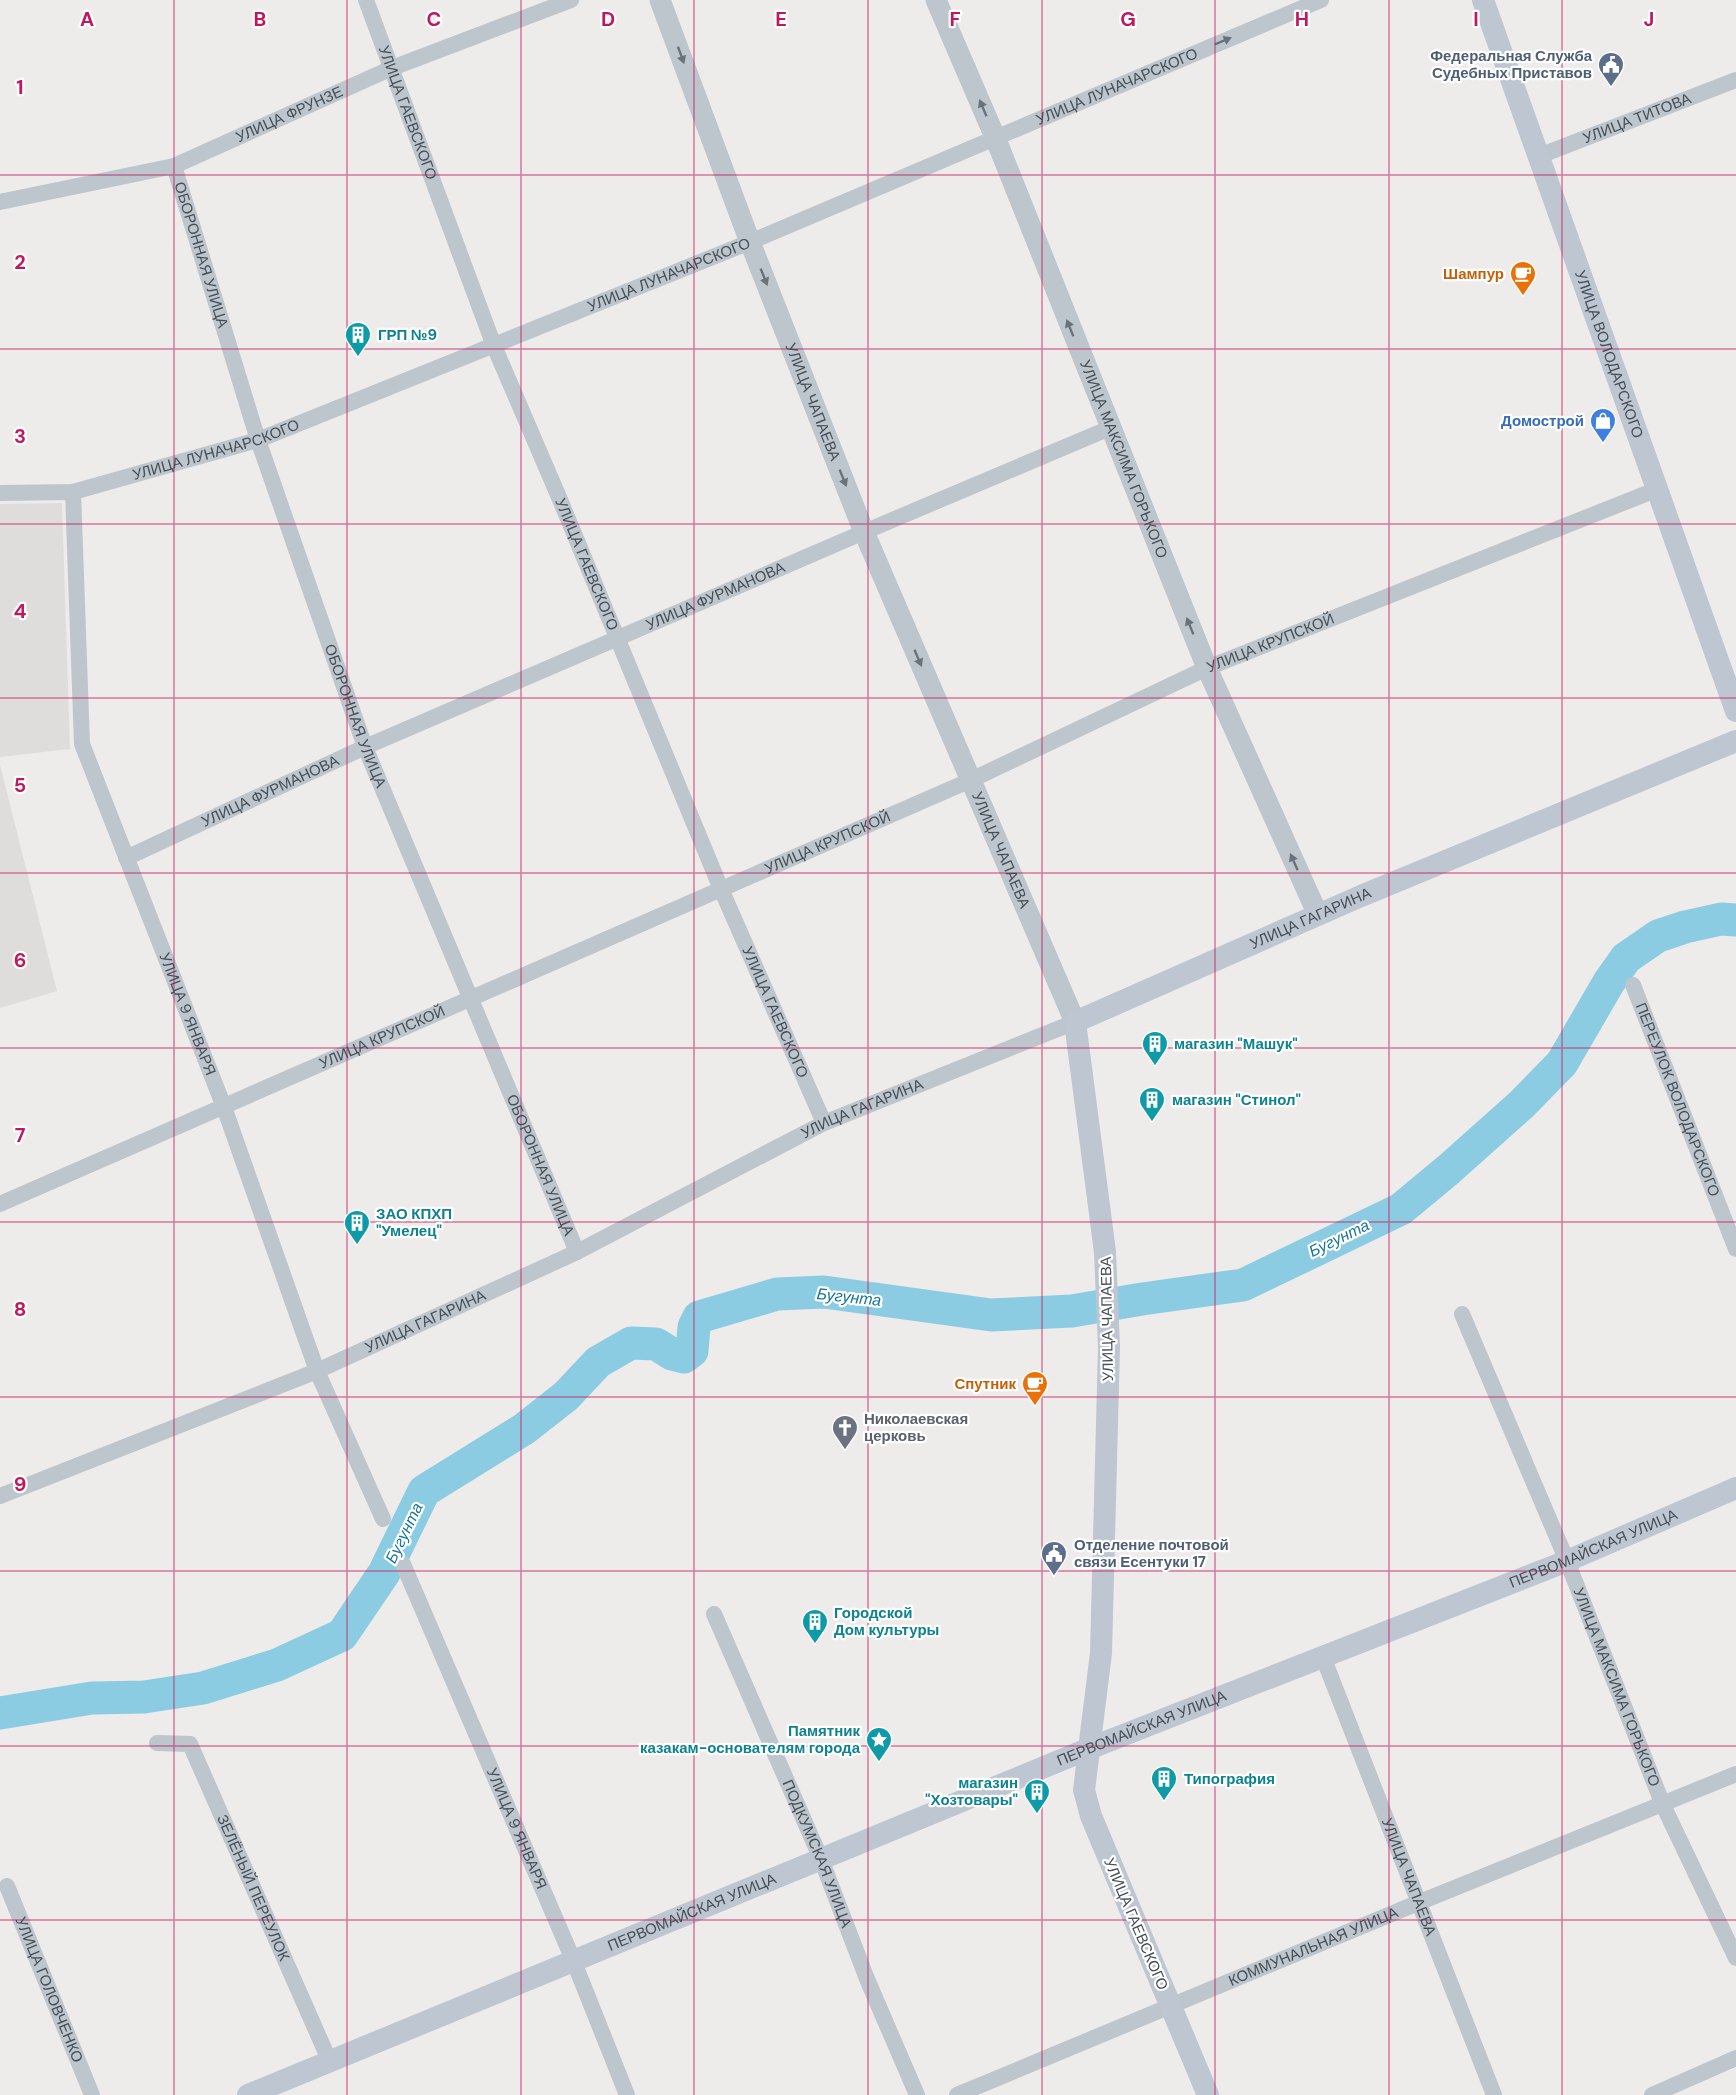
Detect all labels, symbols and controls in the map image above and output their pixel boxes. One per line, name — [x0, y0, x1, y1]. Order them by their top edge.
text: A — [80, 6, 94, 32]
text: B — [254, 6, 266, 32]
text: C — [427, 6, 441, 32]
text: D — [601, 6, 615, 32]
text: E — [775, 6, 787, 32]
text: F — [949, 6, 961, 32]
text: G — [1120, 6, 1136, 32]
text: H — [1295, 6, 1309, 32]
text: I — [1473, 6, 1479, 32]
text: J — [1644, 6, 1654, 32]
one-way arrow — [1215, 36, 1233, 46]
street label: УЛИЦА ГАЕВСКОГО — [374, 43, 442, 182]
street label: УЛИЦА ЛУНАЧАРСКОГО — [1033, 43, 1201, 130]
one-way arrow — [676, 46, 686, 64]
place label: Федеральная Служба Судебных Приставов — [1430, 46, 1593, 83]
public building icon: Федеральная Служба Судебных Приставов — [1596, 50, 1626, 88]
text: 1 — [16, 74, 24, 100]
street label: УЛИЦА ФРУНЗЕ — [233, 81, 346, 147]
street label: УЛИЦА ТИТОВА — [1580, 88, 1694, 148]
one-way arrow — [977, 99, 987, 117]
street label: ОБОРОННАЯ УЛИЦА — [169, 179, 233, 330]
street label: УЛИЦА ЛУНАЧАРСКОГО — [584, 233, 753, 316]
text: 2 — [14, 249, 26, 275]
cafe icon: Шампур — [1508, 259, 1538, 297]
place label: Шампур — [1443, 264, 1504, 284]
street label: УЛИЦА ВОЛОДАРСКОГО — [1570, 267, 1648, 441]
one-way arrow — [759, 268, 769, 286]
one-way arrow — [1065, 319, 1075, 337]
building icon: ГРП №9 — [343, 320, 373, 358]
place label: ГРП №9 — [378, 325, 437, 345]
street label: УЛИЦА ЧАПАЕВА — [781, 340, 845, 464]
street label: УЛИЦА МАКСИМА ГОРЬКОГО — [1075, 357, 1172, 561]
shop icon: Домострой — [1588, 406, 1618, 444]
place label: Домострой — [1501, 411, 1584, 431]
street label: УЛИЦА ЛУНАЧАРСКОГО — [130, 414, 302, 485]
text: 3 — [14, 423, 26, 449]
one-way arrow — [839, 469, 848, 487]
street label: УЛИЦА ГАЕВСКОГО — [550, 495, 623, 633]
street label: УЛИЦА ФУРМАНОВА — [643, 557, 788, 635]
text: 4 — [14, 598, 27, 624]
street label: УЛИЦА КРУПСКОЙ — [1204, 609, 1337, 677]
one-way arrow — [1185, 617, 1194, 635]
street label: ОБОРОННАЯ УЛИЦА — [320, 641, 391, 791]
one-way arrow — [913, 649, 923, 667]
street label: УЛИЦА ФУРМАНОВА — [198, 750, 342, 832]
text: 5 — [14, 772, 26, 798]
street label: УЛИЦА ЧАПАЕВА — [967, 789, 1035, 911]
street label: УЛИЦА КРУПСКОЙ — [761, 806, 894, 879]
one-way arrow — [1290, 853, 1299, 870]
street label: УЛИЦА ГАГАРИНА — [1247, 883, 1374, 954]
street label: УЛИЦА ГАЕВСКОГО — [738, 943, 813, 1081]
text: 6 — [14, 947, 26, 973]
street label: УЛИЦА 9 ЯНВАРЯ — [155, 950, 221, 1078]
street label: ПЕРЕУЛОК ВОЛОДАРСКОГО — [1631, 1000, 1725, 1199]
street label: УЛИЦА КРУПСКОЙ — [316, 1001, 448, 1073]
building icon: магазин "Машук" — [1140, 1029, 1170, 1067]
place label: магазин "Машук" — [1174, 1034, 1298, 1054]
street label: УЛИЦА ГАГАРИНА — [797, 1074, 926, 1143]
building icon: магазин "Стинол" — [1137, 1085, 1167, 1123]
place label: магазин "Стинол" — [1172, 1090, 1301, 1110]
street label: ОБОРОННАЯ УЛИЦА — [502, 1091, 579, 1239]
text: 7 — [15, 1122, 26, 1148]
place label: ЗАО КПХП "Умелец" — [376, 1204, 452, 1241]
building icon: ЗАО КПХП "Умелец" — [342, 1208, 372, 1246]
water label: Бугунта — [1305, 1214, 1373, 1262]
street label: УЛИЦА ЧАПАЕВА — [1096, 1256, 1118, 1382]
water label: Бугунта — [816, 1283, 882, 1311]
street label: УЛИЦА ГАГАРИНА — [362, 1285, 489, 1358]
text: 8 — [14, 1296, 26, 1322]
cafe icon: Спутник — [1020, 1369, 1050, 1407]
place label: Спутник — [954, 1374, 1016, 1394]
place label: Николаевская церковь — [864, 1409, 968, 1446]
church icon: Николаевская церковь — [830, 1413, 860, 1451]
text: 9 — [14, 1471, 26, 1497]
water label: Бугунта — [380, 1499, 428, 1567]
street label: ПЕРВОМАЙСКАЯ УЛИЦА — [1506, 1505, 1680, 1593]
place label: Отделение почтовой связи Есентуки 17 — [1074, 1535, 1229, 1572]
public building icon: Отделение почтовой связи Есентуки 17 — [1039, 1539, 1069, 1577]
street label: УЛИЦА МАКСИМА ГОРЬКОГО — [1569, 1585, 1665, 1790]
place label: Городской Дом культуры — [834, 1603, 939, 1640]
building icon: Городской Дом культуры — [800, 1607, 830, 1645]
street label: ПЕРВОМАЙСКАЯ УЛИЦА — [1054, 1686, 1229, 1771]
place label: Памятник казакам-основателям города — [640, 1721, 861, 1758]
place icon: Памятник казакам-основателям города — [864, 1725, 894, 1763]
building icon: Типография — [1149, 1764, 1179, 1802]
street label: УЛИЦА 9 ЯНВАРЯ — [482, 1765, 552, 1892]
place label: Типография — [1184, 1769, 1275, 1789]
place label: магазин "Хозтовары" — [925, 1773, 1018, 1810]
street label: ПОДКУМСКАЯ УЛИЦА — [778, 1777, 856, 1931]
building icon: магазин "Хозтовары" — [1022, 1777, 1052, 1815]
street label: ЗЕЛЁНЫЙ ПЕРЕУЛОК — [212, 1811, 294, 1964]
street label: УЛИЦА ЧАПАЕВА — [1377, 1815, 1441, 1939]
street label: УЛИЦА ГАЕВСКОГО — [1099, 1855, 1173, 1993]
street label: ПЕРВОМАЙСКАЯ УЛИЦА — [605, 1869, 779, 1956]
street label: КОММУНАЛЬНАЯ УЛИЦА — [1225, 1902, 1401, 1991]
street label: УЛИЦА ГОЛОВЧЕНКО — [11, 1914, 88, 2066]

